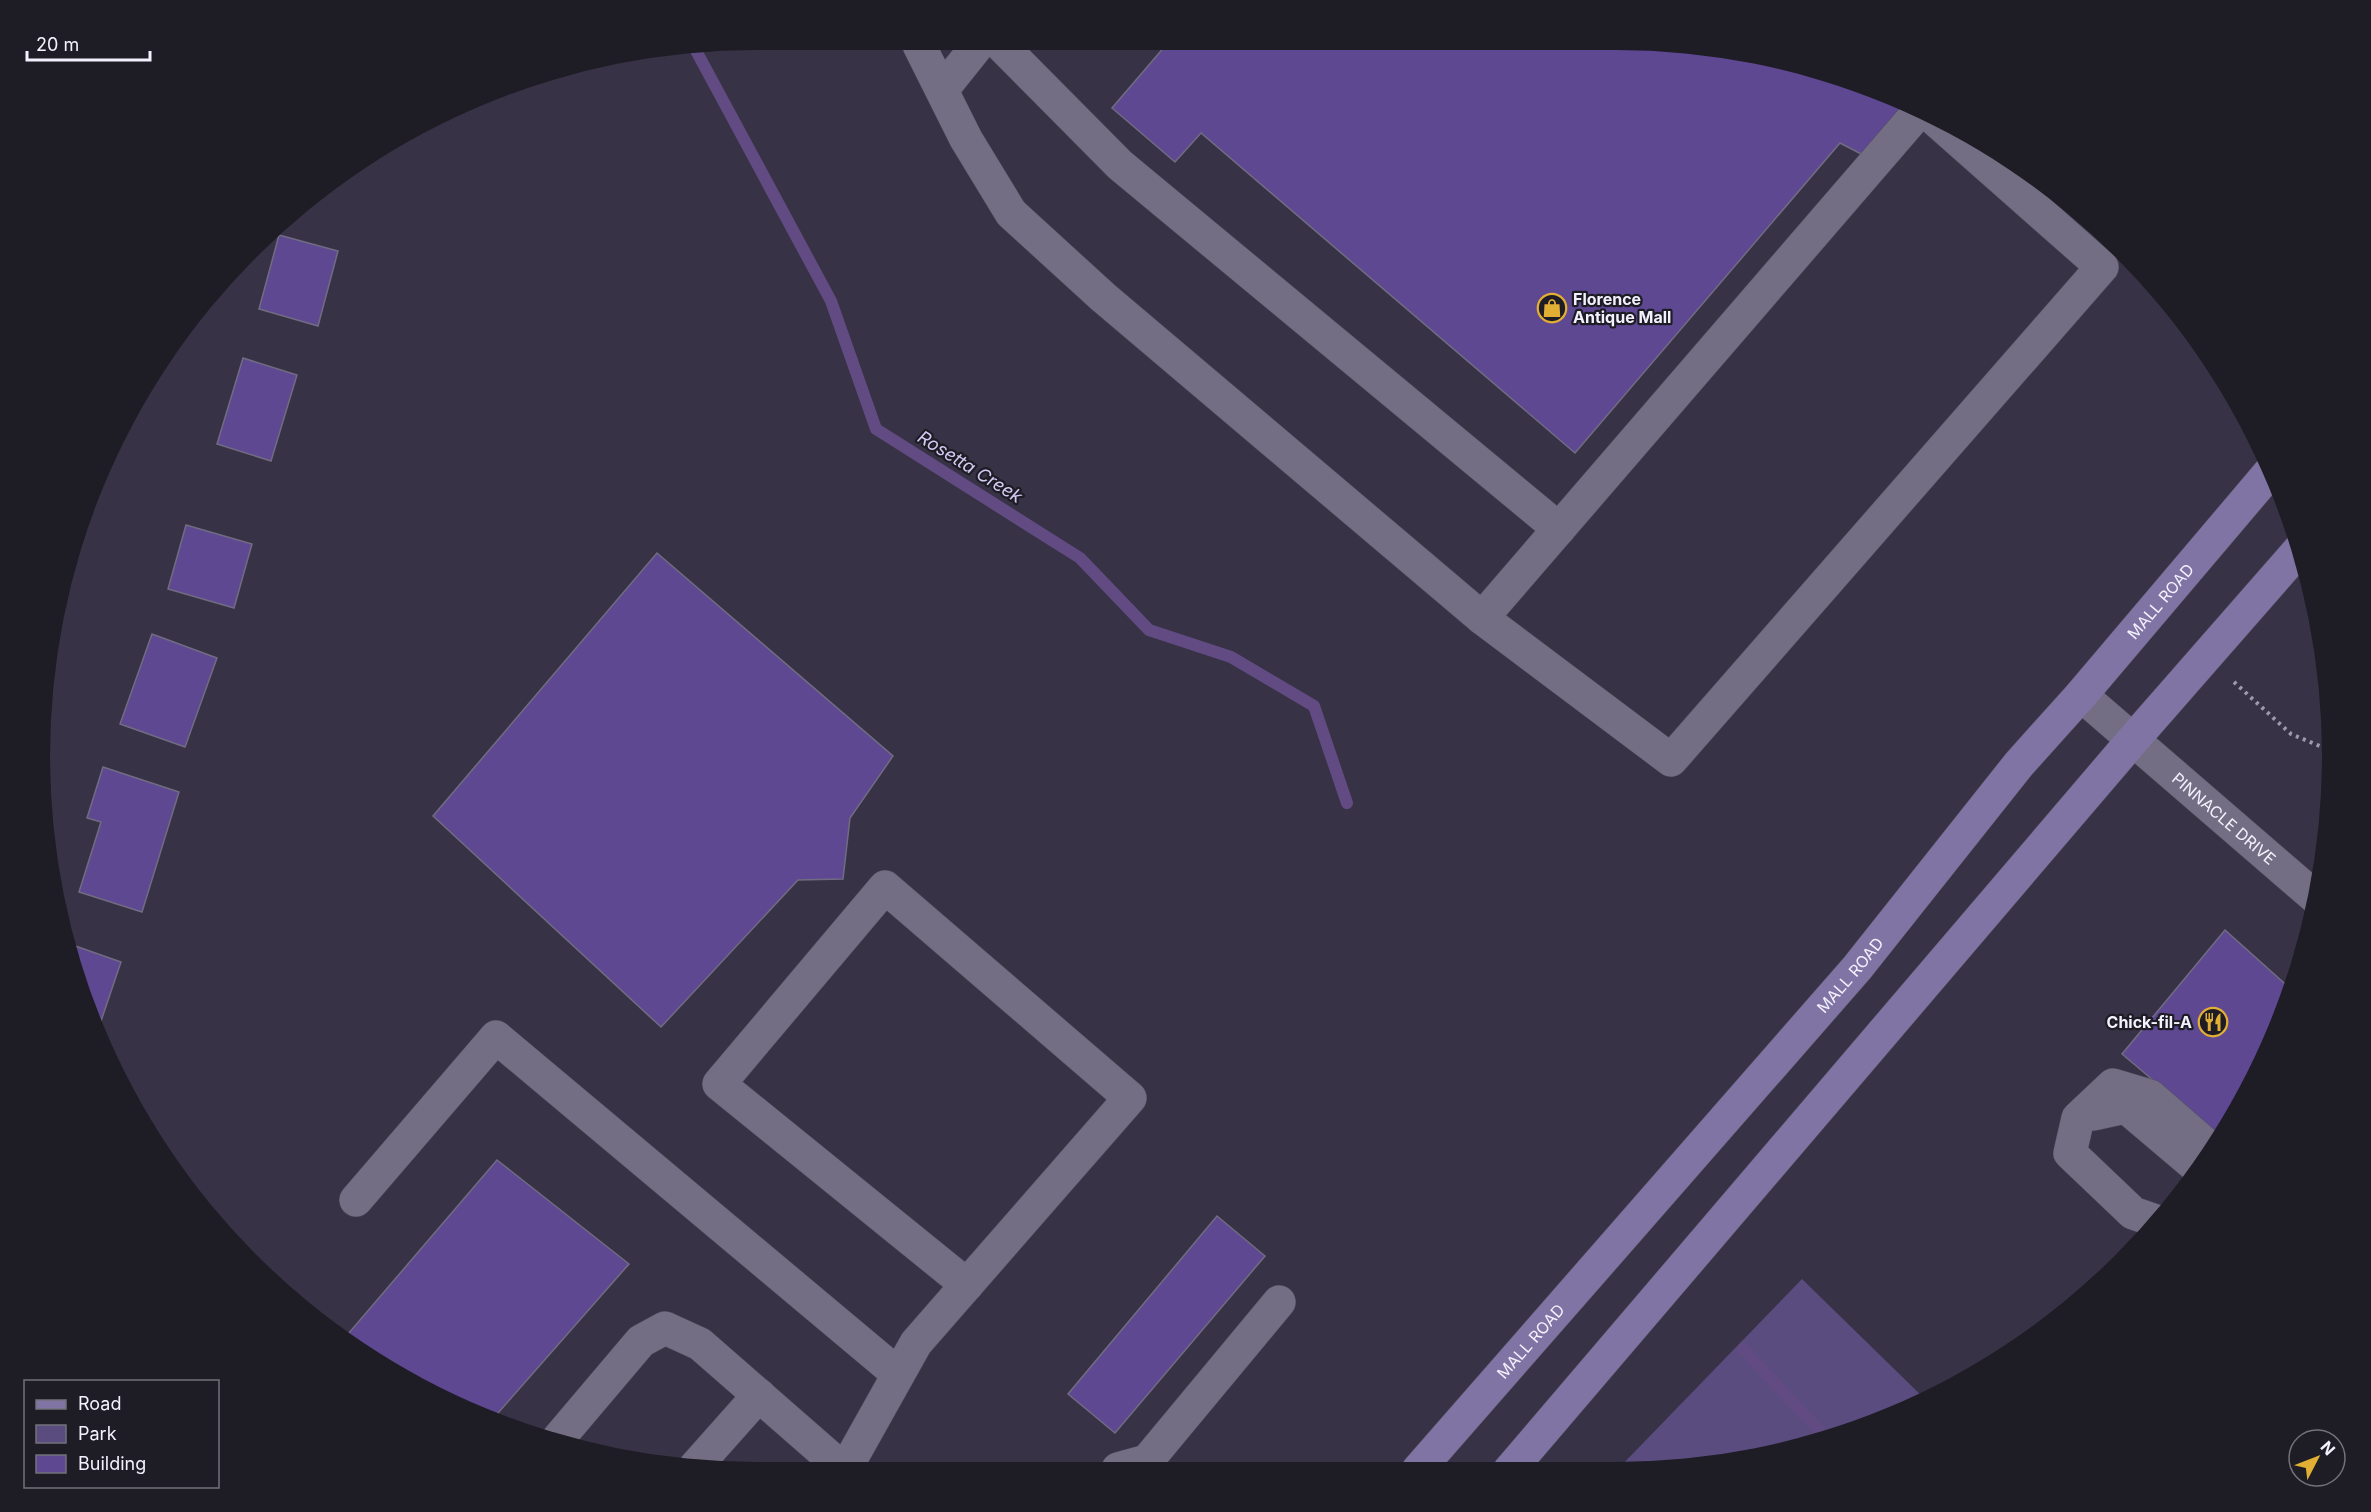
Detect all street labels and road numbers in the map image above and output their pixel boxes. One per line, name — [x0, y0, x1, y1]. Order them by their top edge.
street label: MALL ROAD — [2123, 559, 2198, 643]
street label: PINNACLE DRIVE — [2168, 768, 2280, 869]
street label: MALL ROAD — [1812, 933, 1888, 1017]
street label: MALL ROAD — [1493, 1300, 1569, 1383]

